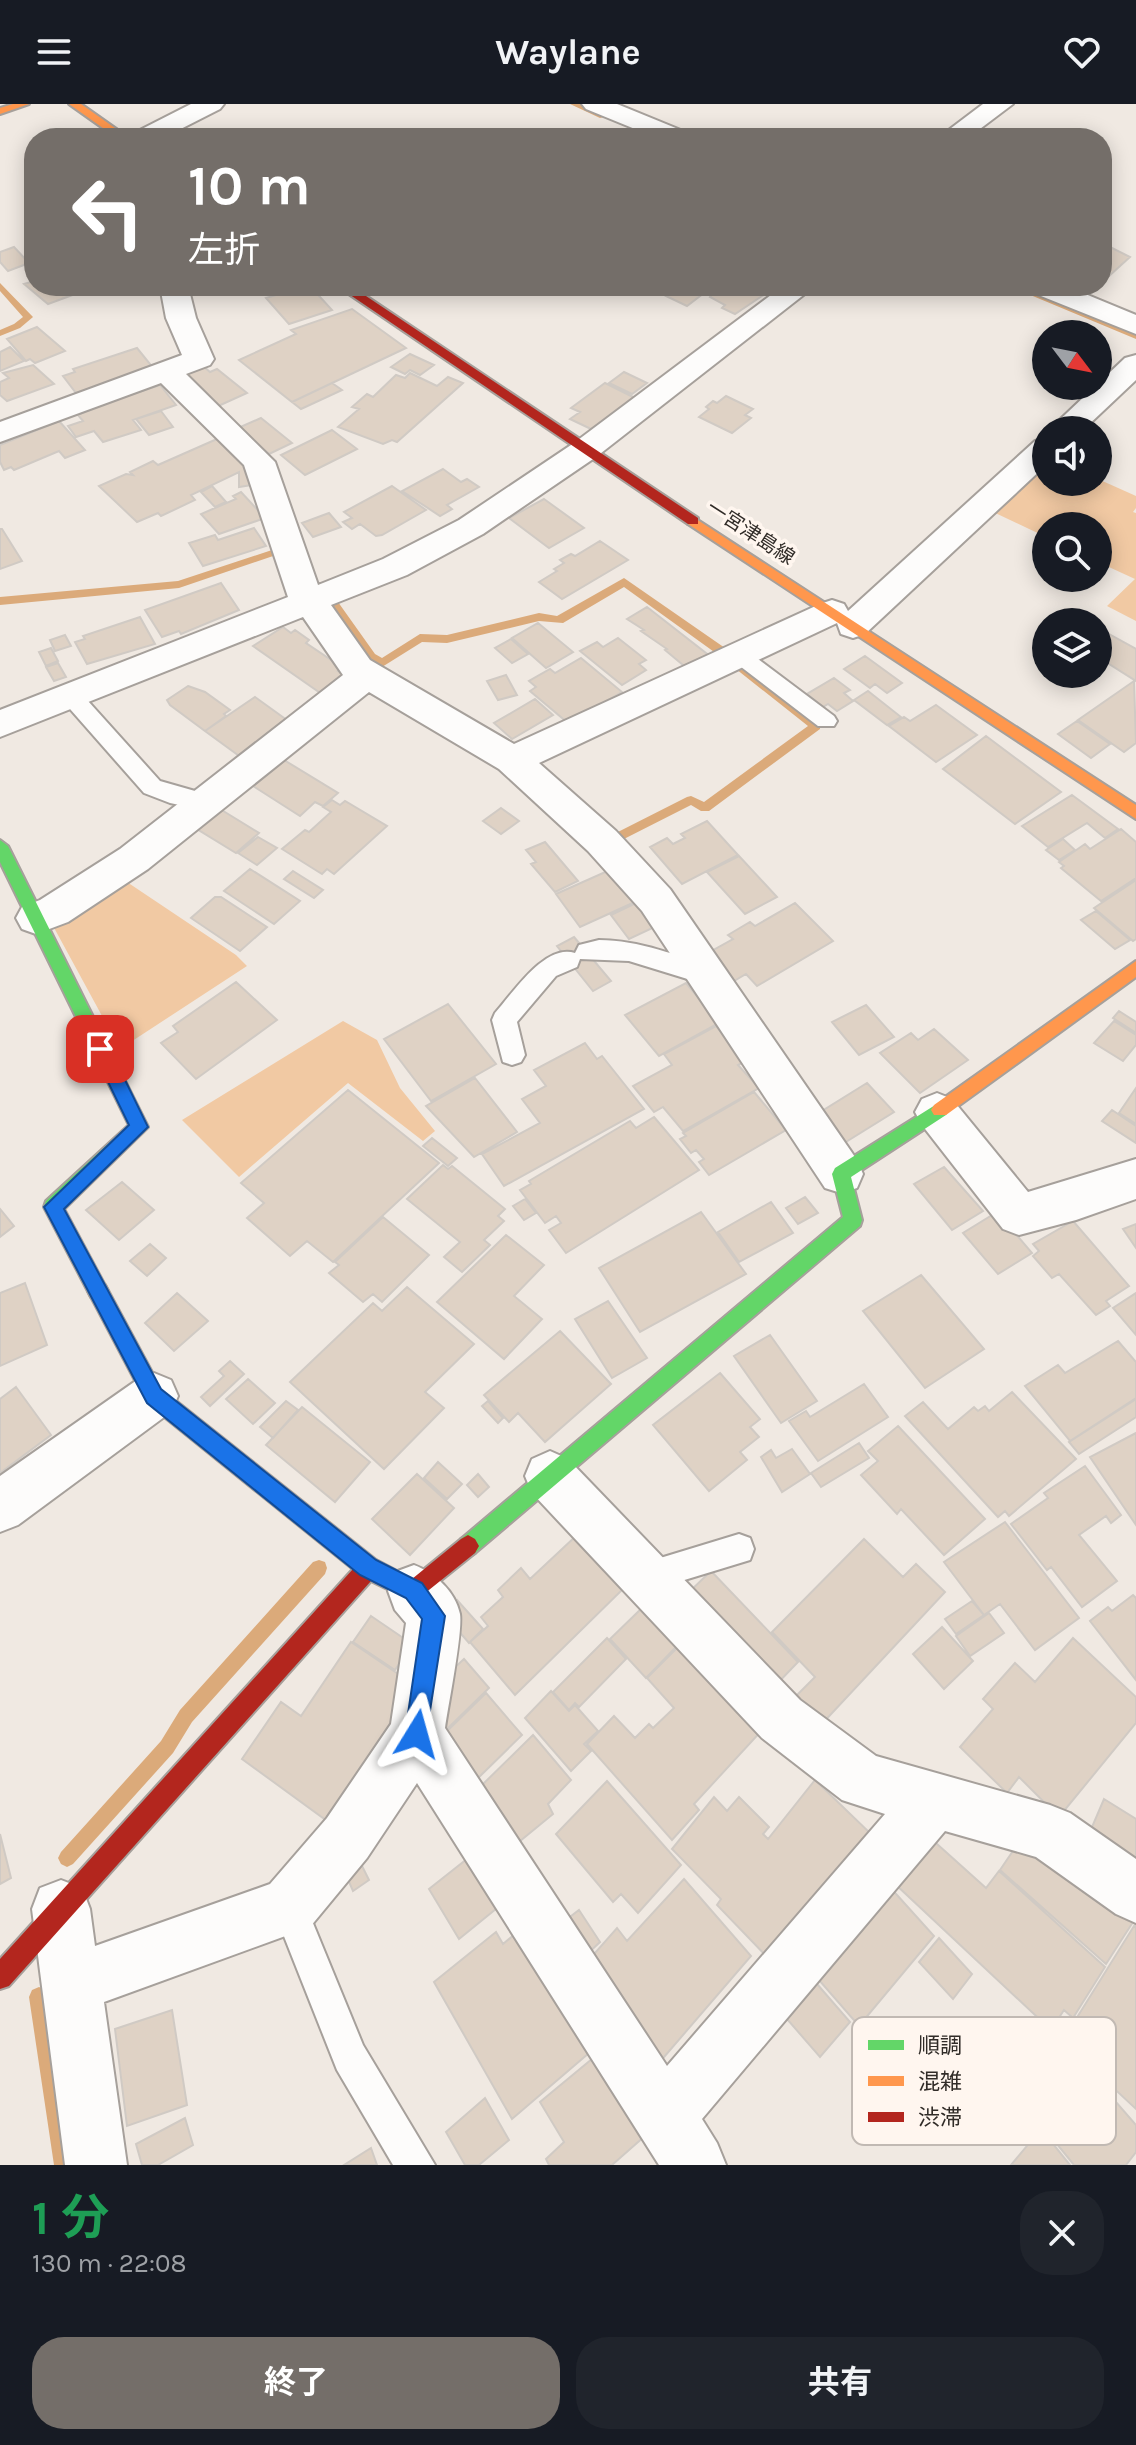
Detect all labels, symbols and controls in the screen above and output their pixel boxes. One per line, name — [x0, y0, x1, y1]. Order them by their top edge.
icon: menu — [32, 30, 76, 74]
icon: heart — [1060, 30, 1104, 74]
text: Waylane — [495, 31, 641, 73]
text: 10 m — [188, 153, 311, 218]
icon: left — [56, 160, 160, 264]
text: 左折 — [188, 229, 260, 271]
north arrow — [1032, 320, 1112, 400]
map controls — [1032, 320, 1112, 688]
button: sound — [1032, 416, 1112, 496]
street label: 一宮津島線 — [703, 496, 799, 569]
button: search — [1032, 512, 1112, 592]
button: layers — [1032, 608, 1112, 688]
pin — [66, 1015, 134, 1083]
icon: arrive — [78, 1027, 122, 1071]
position arrow — [375, 1692, 459, 1776]
legend — [852, 2017, 1116, 2145]
text: 順調 — [918, 2033, 962, 2059]
text: 混雑 — [918, 2069, 962, 2095]
text: 渋滞 — [918, 2105, 962, 2131]
text: 1 分 — [32, 2190, 109, 2246]
button: close — [1020, 2191, 1104, 2275]
text: 130 m · 22:08 — [32, 2248, 186, 2279]
button: 終了 — [32, 2337, 560, 2429]
button: 共有 — [576, 2337, 1104, 2429]

